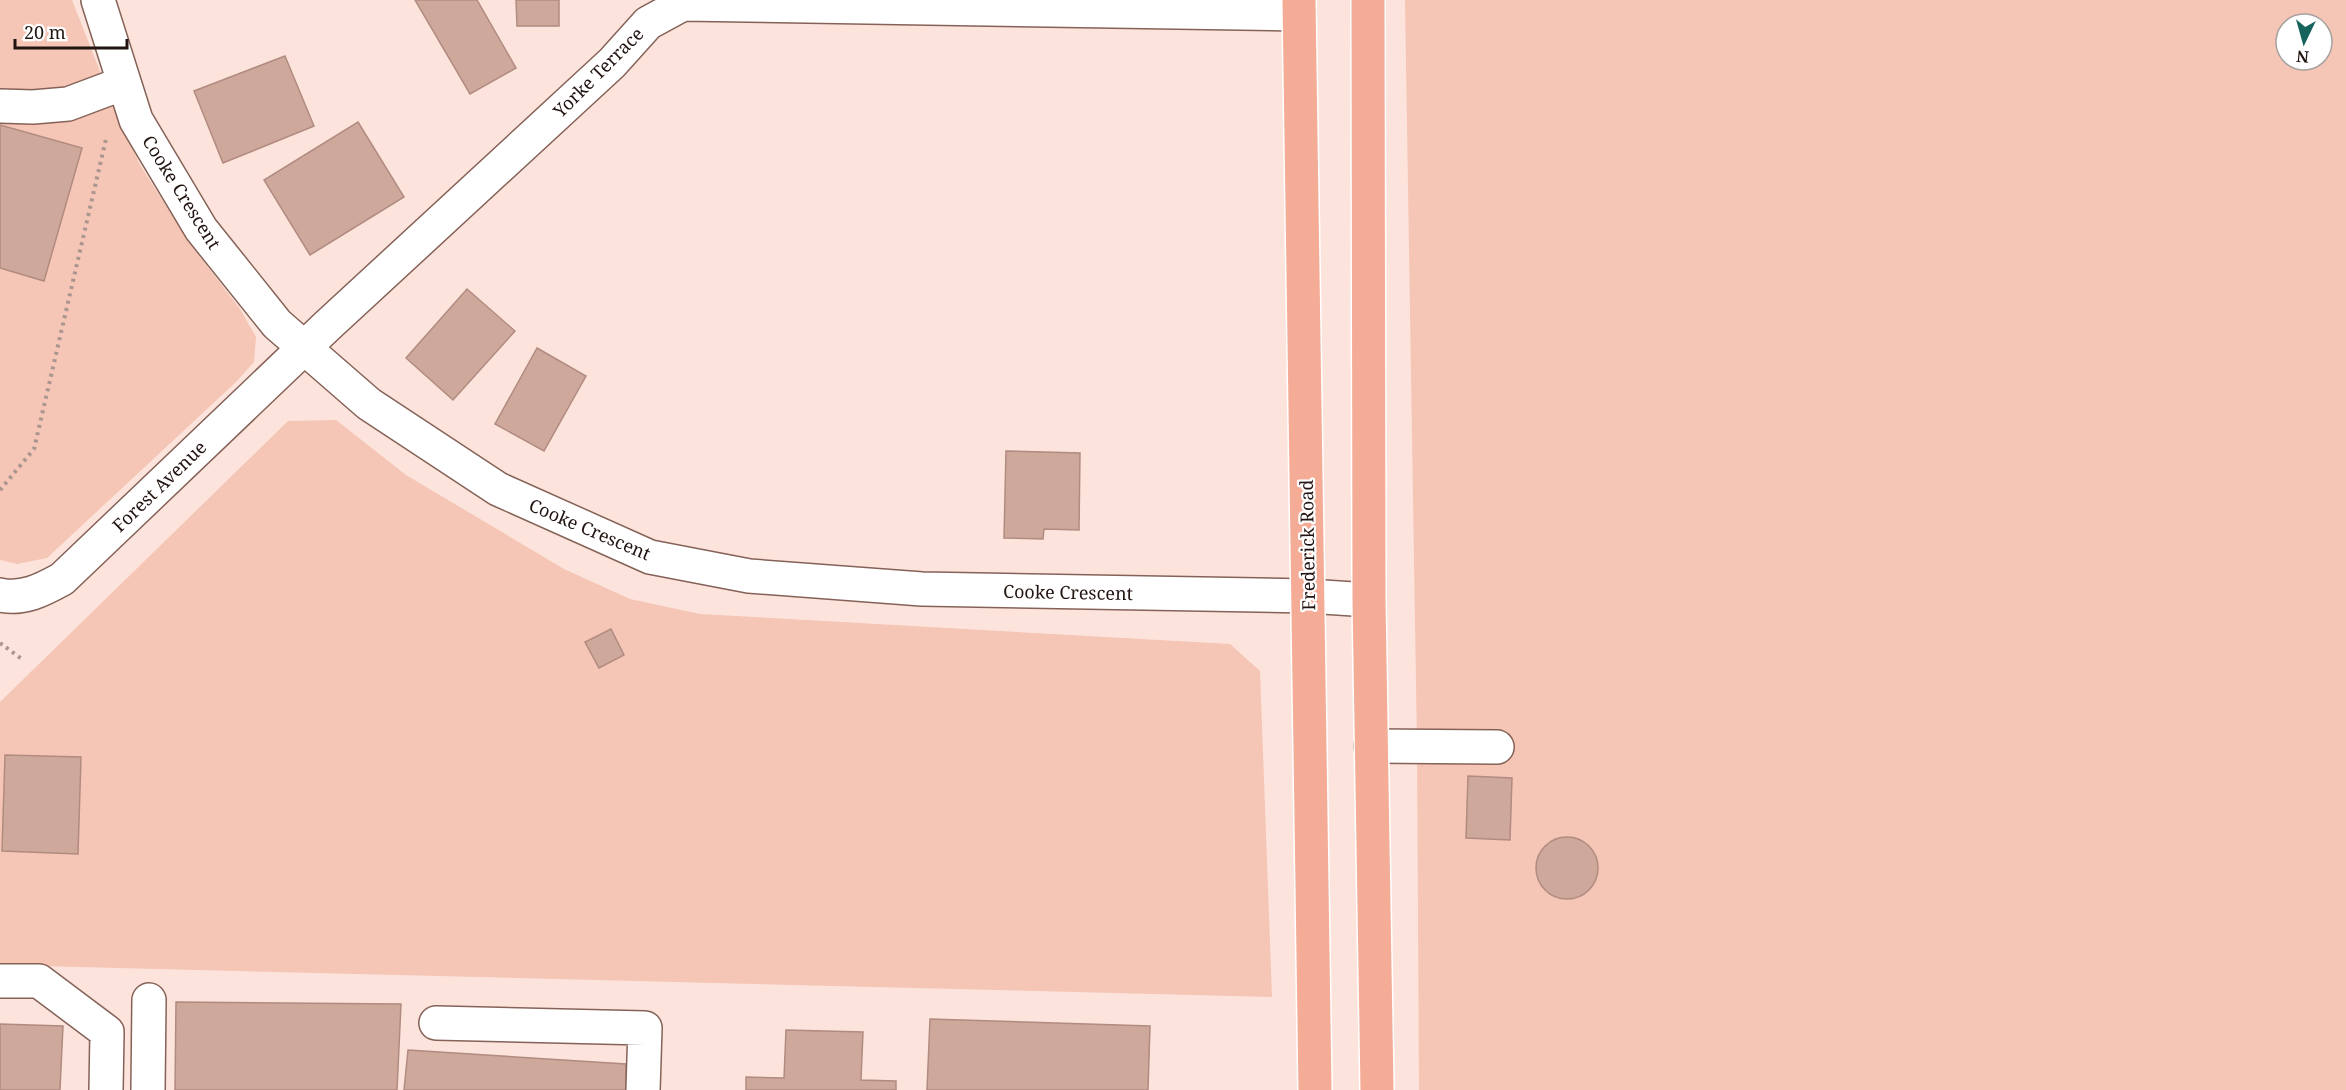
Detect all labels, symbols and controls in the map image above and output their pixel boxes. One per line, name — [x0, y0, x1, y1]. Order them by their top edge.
scale bar — [15, 12, 128, 50]
north arrow — [2274, 12, 2334, 72]
text: 20 m — [24, 20, 66, 44]
street label: Yorke Terrace — [547, 22, 648, 123]
text: N — [2295, 45, 2310, 68]
street label: Cooke Crescent — [137, 131, 227, 253]
street label: Forest Avenue — [107, 435, 211, 537]
street label: Frederick Road — [1294, 479, 1320, 611]
street label: Cooke Crescent — [525, 493, 655, 565]
street label: Cooke Crescent — [1003, 579, 1133, 605]

